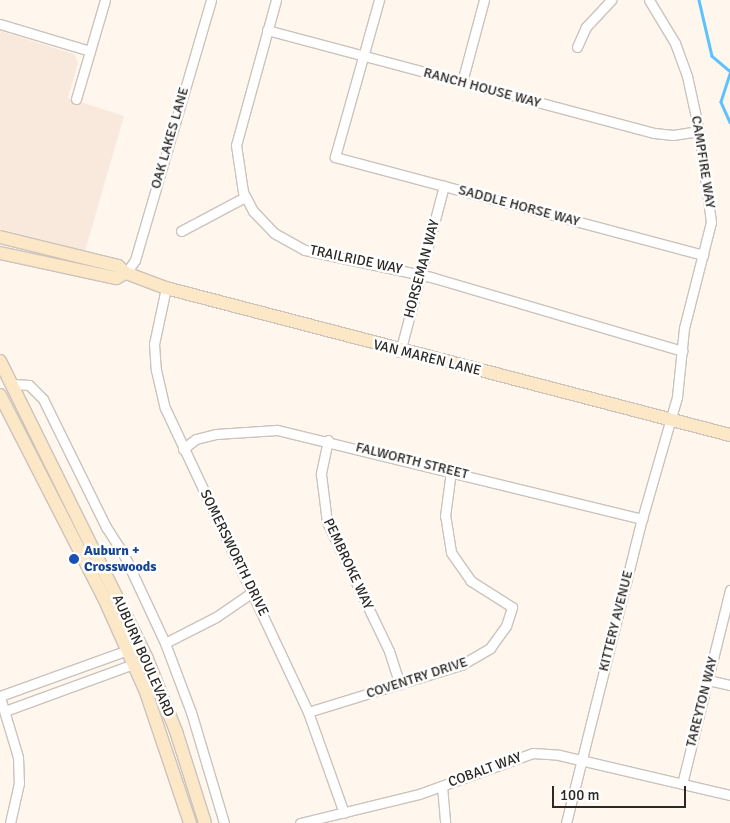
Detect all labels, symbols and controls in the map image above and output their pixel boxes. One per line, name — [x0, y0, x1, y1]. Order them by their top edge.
street label: RANCH HOUSE WAY — [422, 64, 542, 112]
street label: OAK LAKES LANE — [147, 85, 193, 191]
street label: CAMPFIRE WAY — [687, 115, 719, 209]
street label: SADDLE HORSE WAY — [457, 182, 581, 230]
street label: HORSEMAN WAY — [401, 218, 443, 320]
street label: TRAILRIDE WAY — [308, 242, 404, 278]
street label: VAN MAREN LANE — [371, 336, 483, 380]
street label: FALWORTH STREET — [354, 439, 470, 483]
street label: SOMERSWORTH DRIVE — [196, 487, 272, 619]
street label: PEMBROKE WAY — [320, 516, 376, 612]
place label: Auburn + Crosswoods — [84, 543, 156, 576]
marker: Auburn + Crosswoods — [68, 553, 80, 565]
street label: KITTERY AVENUE — [595, 569, 637, 673]
street label: AUBURN BOULEVARD — [108, 592, 178, 720]
street label: COVENTRY DRIVE — [364, 654, 470, 702]
street label: TAREYTON WAY — [683, 655, 721, 749]
street label: COBALT WAY — [446, 749, 524, 791]
scale bar — [555, 776, 689, 808]
text: 100 m — [560, 786, 600, 804]

